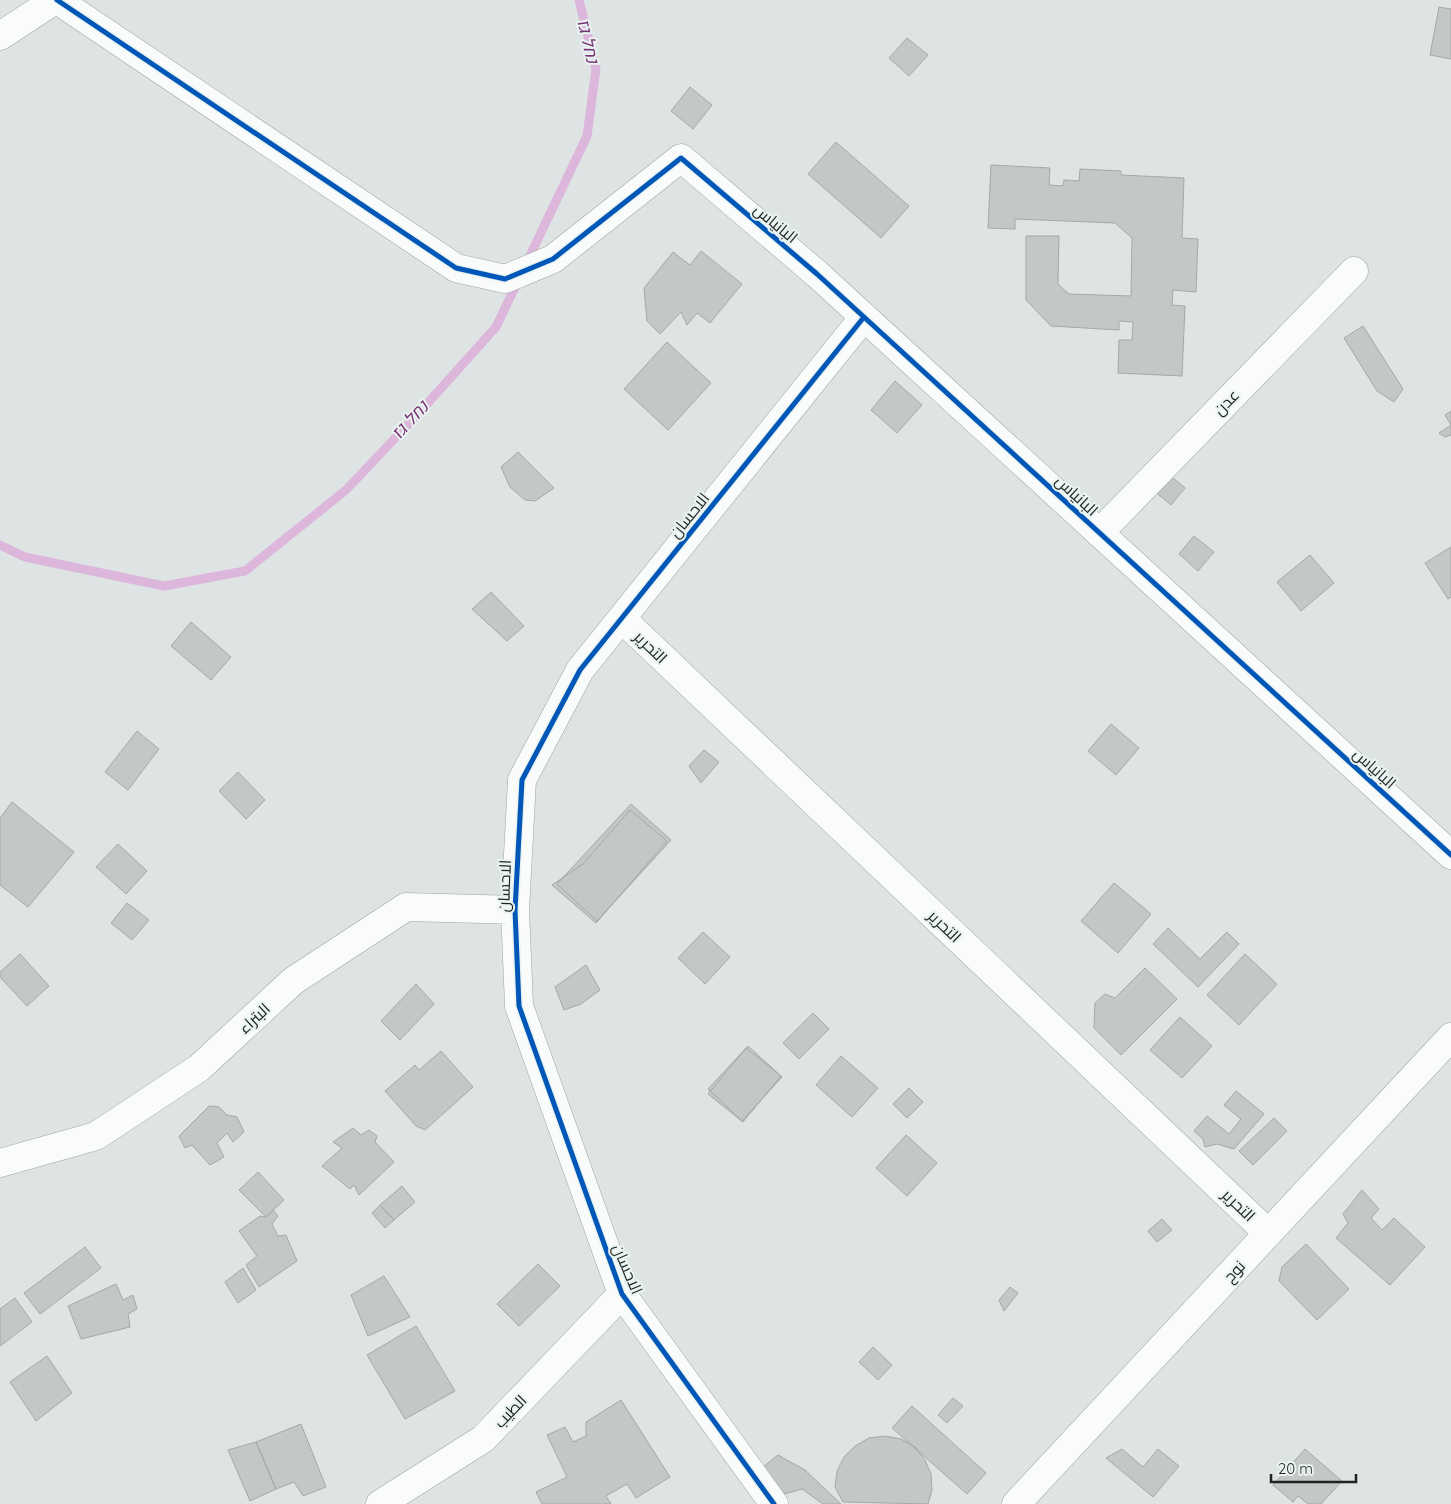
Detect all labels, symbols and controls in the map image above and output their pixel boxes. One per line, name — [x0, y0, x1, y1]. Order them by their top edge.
water label: נחל גז — [572, 16, 605, 67]
street label: البانياس — [749, 199, 802, 248]
street label: عدن — [1209, 385, 1244, 420]
water label: נחל גז — [386, 394, 434, 444]
street label: البانياس — [1051, 470, 1103, 521]
street label: الاحسان — [665, 488, 714, 542]
street label: التحرير — [630, 626, 672, 667]
street label: البانياس — [1349, 743, 1401, 793]
street label: الاحسان — [493, 859, 516, 913]
street label: التحرير — [924, 905, 966, 946]
street label: البتراء — [234, 998, 274, 1038]
street label: التحرير — [1218, 1184, 1260, 1225]
street label: الاحسان — [608, 1241, 647, 1298]
street label: نوح — [1219, 1256, 1251, 1288]
street label: الطيب — [489, 1390, 531, 1432]
scale bar — [1271, 1452, 1356, 1484]
text: 20 m — [1278, 1459, 1313, 1478]

